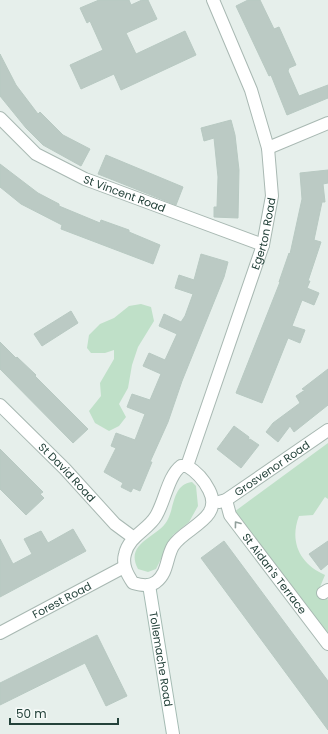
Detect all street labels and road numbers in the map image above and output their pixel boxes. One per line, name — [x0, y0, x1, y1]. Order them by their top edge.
street label: St Vincent Road — [81, 171, 168, 216]
street label: Egerton Road — [247, 196, 280, 272]
street label: Grosvenor Road — [231, 437, 313, 500]
street label: St David Road — [35, 439, 99, 505]
street label: St Aidan's Terrace — [238, 530, 311, 617]
street label: Forest Road — [29, 578, 94, 622]
street label: Tollemache Road — [145, 610, 176, 708]

